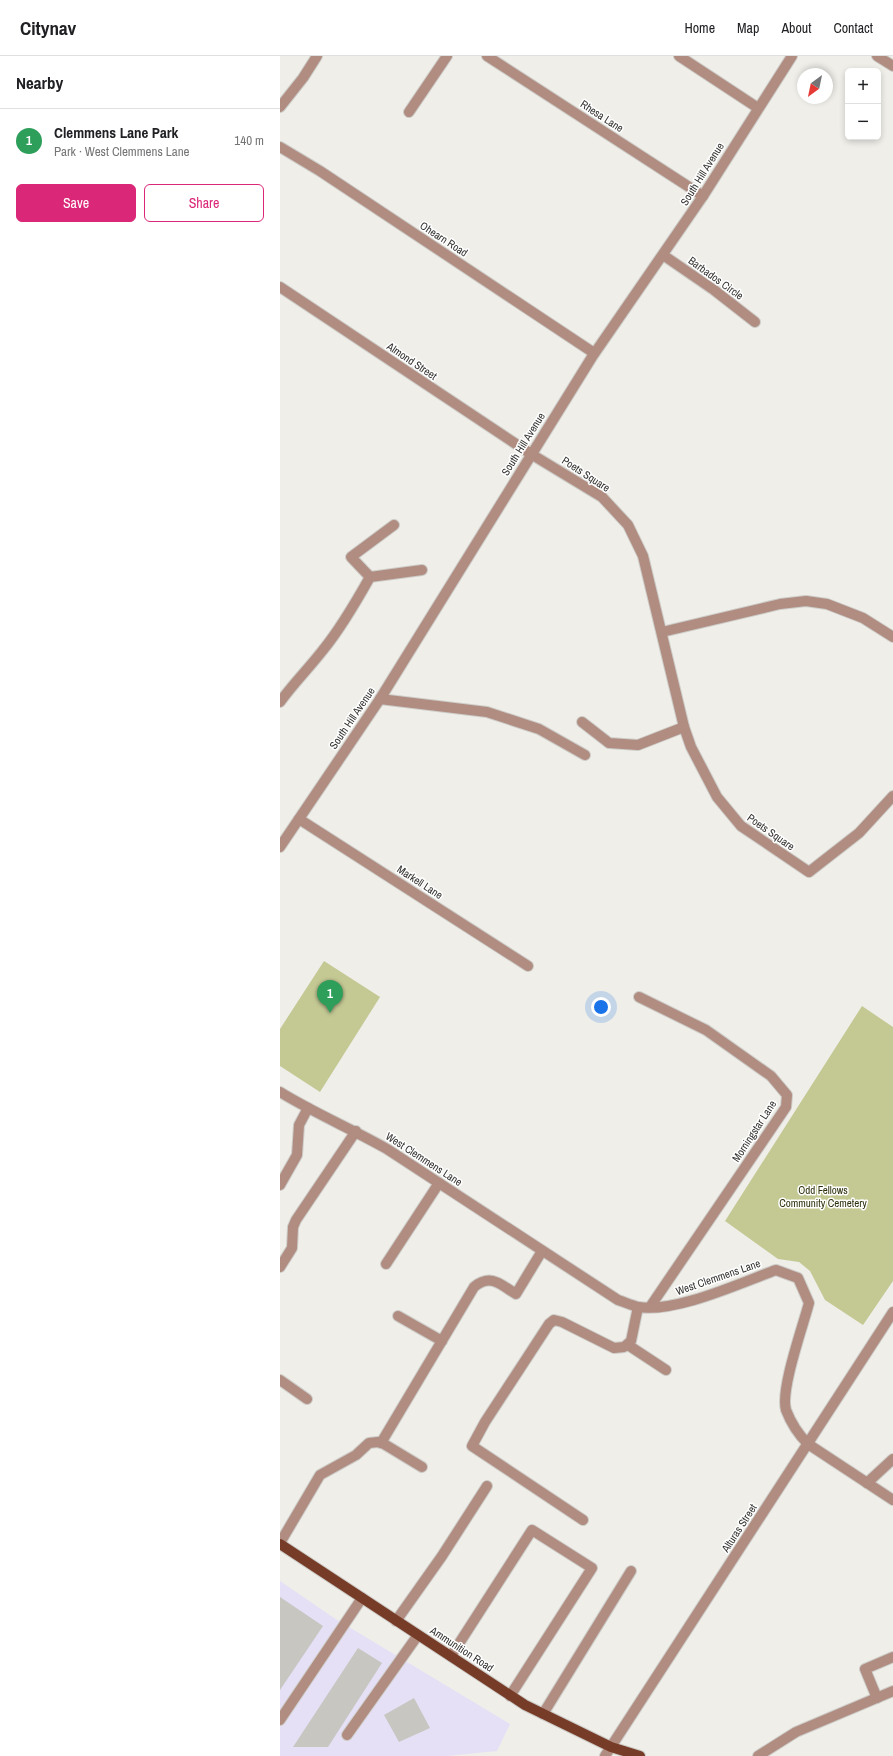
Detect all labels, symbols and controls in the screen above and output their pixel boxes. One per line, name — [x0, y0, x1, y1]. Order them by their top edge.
text: Citynav — [20, 15, 76, 41]
text: Home — [684, 19, 715, 37]
text: Map — [737, 19, 759, 37]
text: About — [781, 19, 811, 37]
text: Contact — [833, 19, 873, 37]
north arrow — [797, 68, 833, 104]
map controls — [845, 68, 881, 140]
button: + — [845, 68, 881, 104]
text: Nearby — [16, 71, 63, 94]
street label: Rhesa Lane — [578, 97, 626, 135]
button: − — [845, 104, 881, 140]
text: Clemmens Lane Park — [54, 122, 178, 143]
text: 1 — [26, 132, 32, 149]
text: 140 m — [234, 132, 264, 149]
street label: South Hill Avenue — [677, 140, 727, 208]
text: Park · West Clemmens Lane — [54, 143, 190, 160]
button: Save — [16, 184, 136, 222]
button: Share — [144, 184, 264, 222]
street label: Ohearn Road — [417, 218, 471, 260]
street label: Barbados Circle — [686, 253, 746, 303]
street label: Almond Street — [384, 339, 440, 383]
street label: South Hill Avenue — [498, 410, 548, 478]
street label: Poets Square — [559, 453, 613, 495]
street label: South Hill Avenue — [326, 684, 378, 752]
street label: Poets Square — [745, 811, 797, 853]
street label: Markell Lane — [395, 862, 445, 902]
pin: 1 — [317, 980, 343, 1013]
your location — [591, 997, 611, 1017]
street label: Morningstar Lane — [729, 1098, 779, 1164]
street label: West Clemmens Lane — [383, 1129, 465, 1189]
park label: Odd Fellows Community Cemetery — [779, 1183, 867, 1210]
street label: West Clemmens Lane — [674, 1256, 762, 1298]
street label: Alturas Street — [718, 1501, 760, 1556]
street label: Ammunition Road — [427, 1623, 496, 1675]

